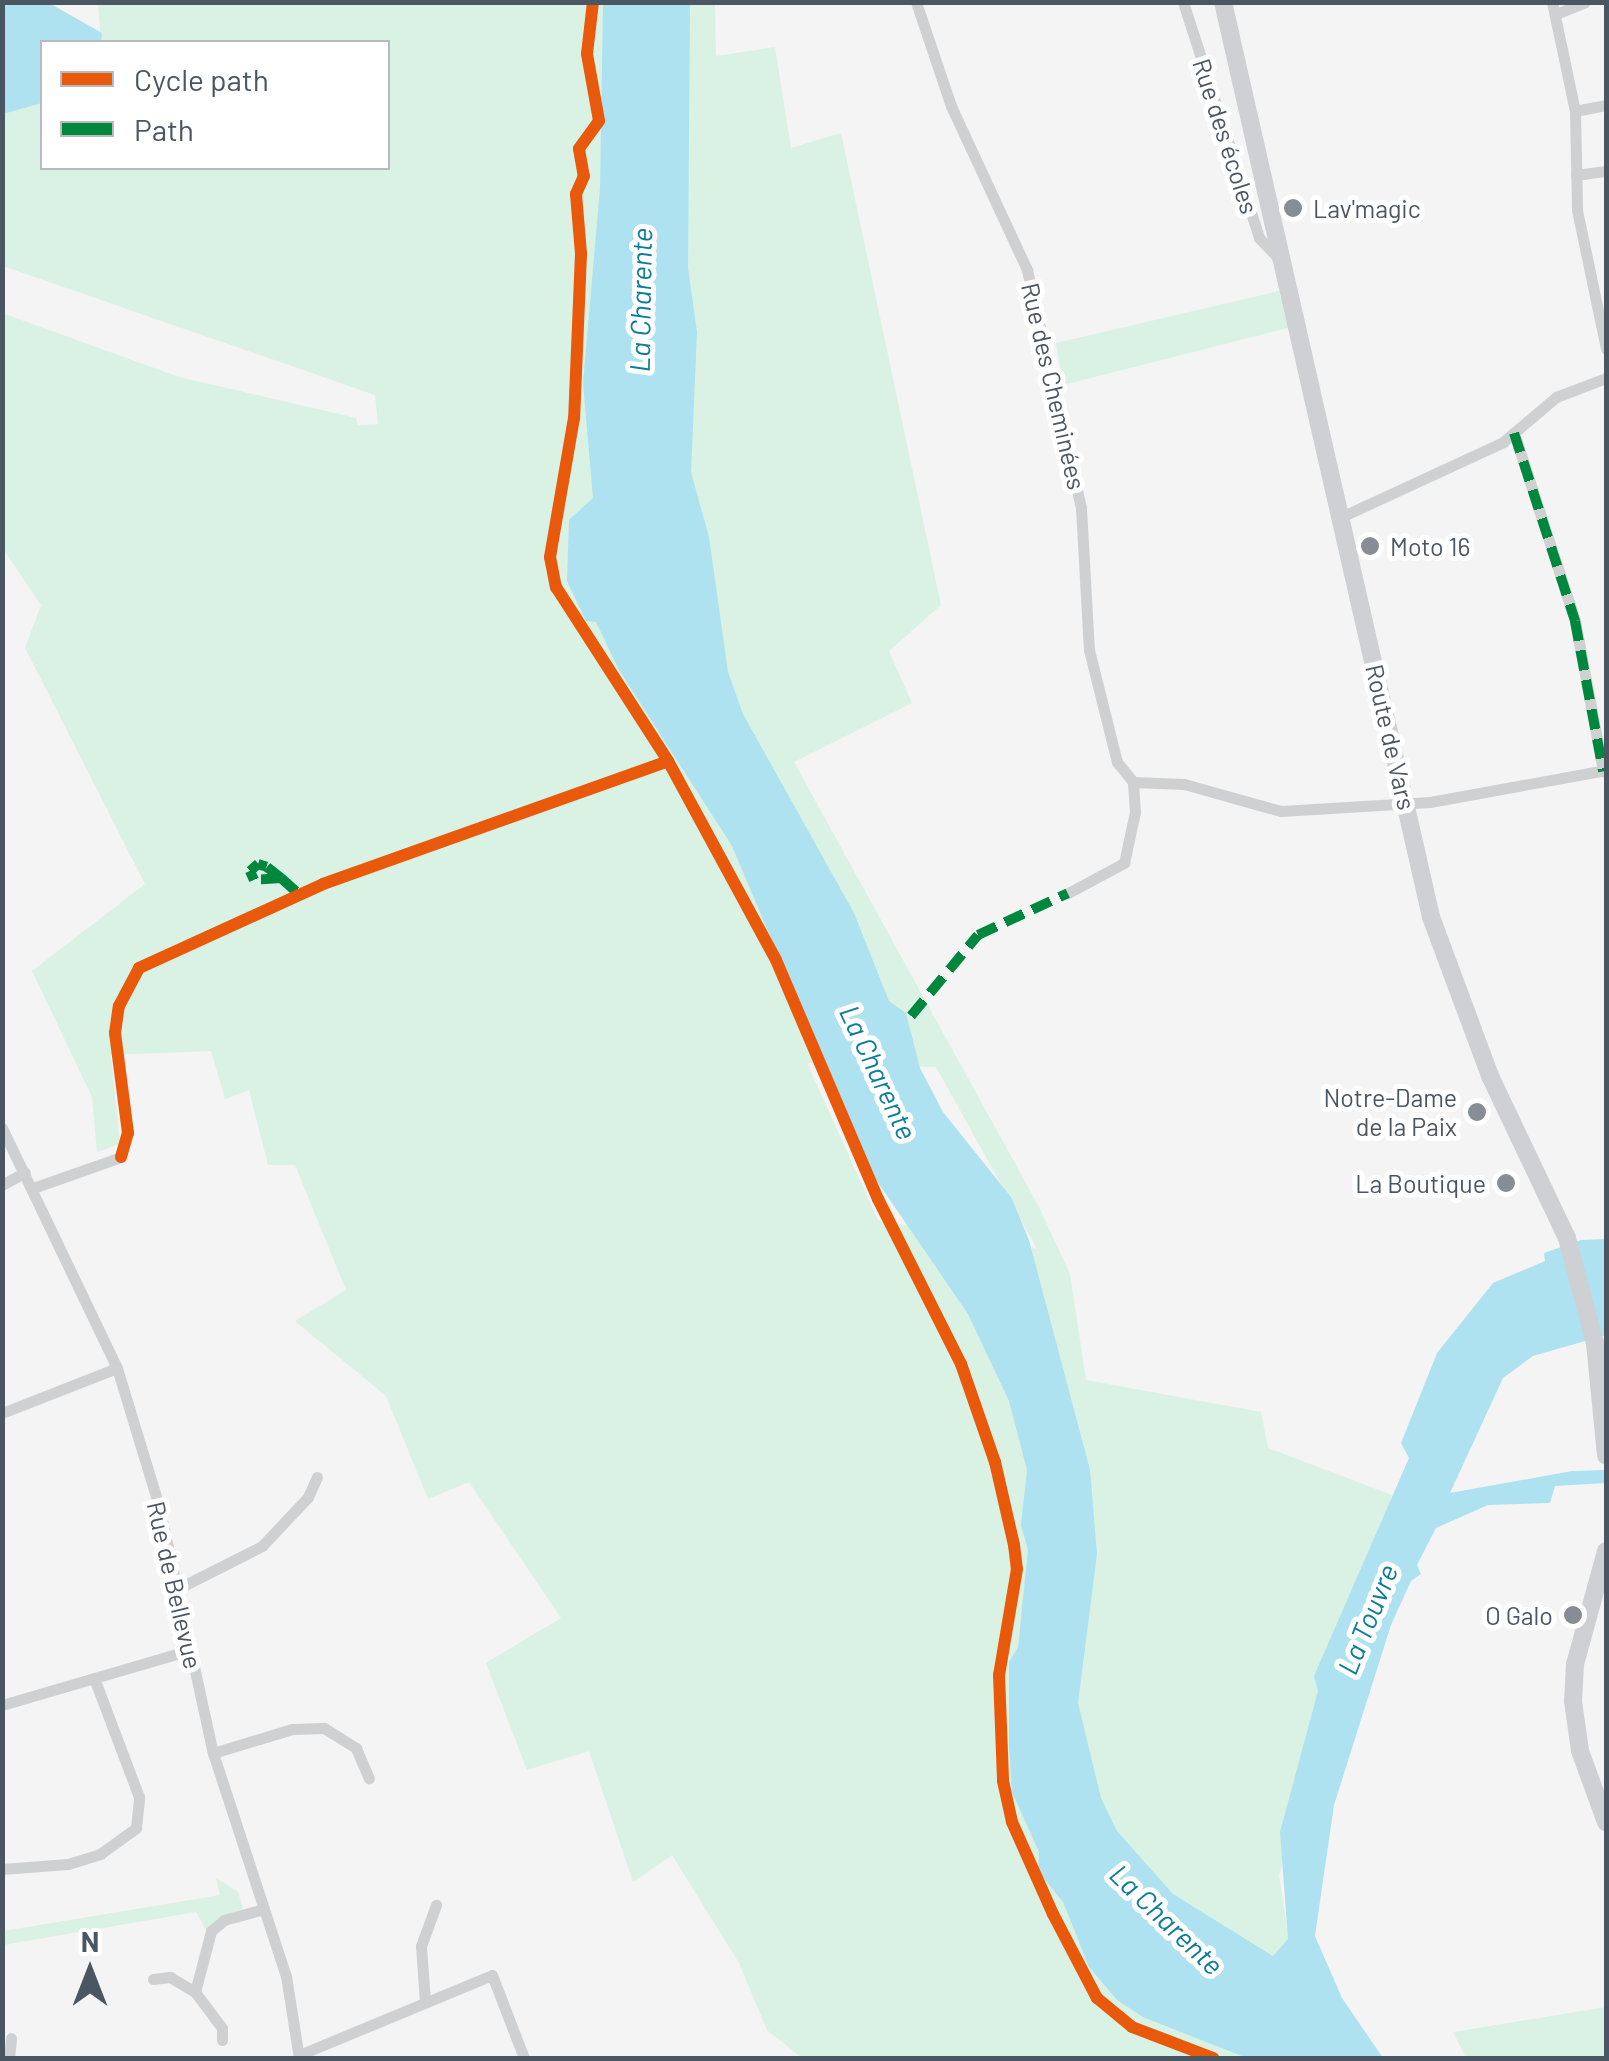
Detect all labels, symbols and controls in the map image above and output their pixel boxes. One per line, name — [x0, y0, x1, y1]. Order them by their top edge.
legend — [40, 40, 390, 170]
street label: Rue des écoles — [1187, 55, 1265, 217]
text: Cycle path — [134, 61, 269, 97]
text: Path — [134, 111, 194, 147]
place label: Lav'magic — [1313, 193, 1421, 223]
marker: Lav'magic — [1282, 197, 1304, 219]
water label: La Charente — [622, 228, 658, 372]
street label: Rue des Cheminées — [1016, 280, 1092, 492]
place label: Moto 16 — [1390, 531, 1470, 561]
marker: Moto 16 — [1359, 535, 1381, 557]
street label: Route de Vars — [1360, 661, 1422, 813]
water label: La Charente — [833, 999, 925, 1145]
place label: Notre-Dame de la Paix — [1323, 1083, 1457, 1142]
marker: Notre-Dame de la Paix — [1466, 1101, 1488, 1123]
place label: La Boutique — [1355, 1168, 1486, 1198]
marker: La Boutique — [1495, 1172, 1517, 1194]
street label: Rue de Bellevue — [141, 1498, 209, 1672]
water label: La Touvre — [1330, 1559, 1404, 1679]
place label: O Galo — [1485, 1600, 1553, 1630]
marker: O Galo — [1562, 1604, 1584, 1626]
water label: La Charente — [1103, 1857, 1231, 1981]
north arrow — [40, 1921, 140, 2021]
text: N — [81, 1924, 99, 1958]

